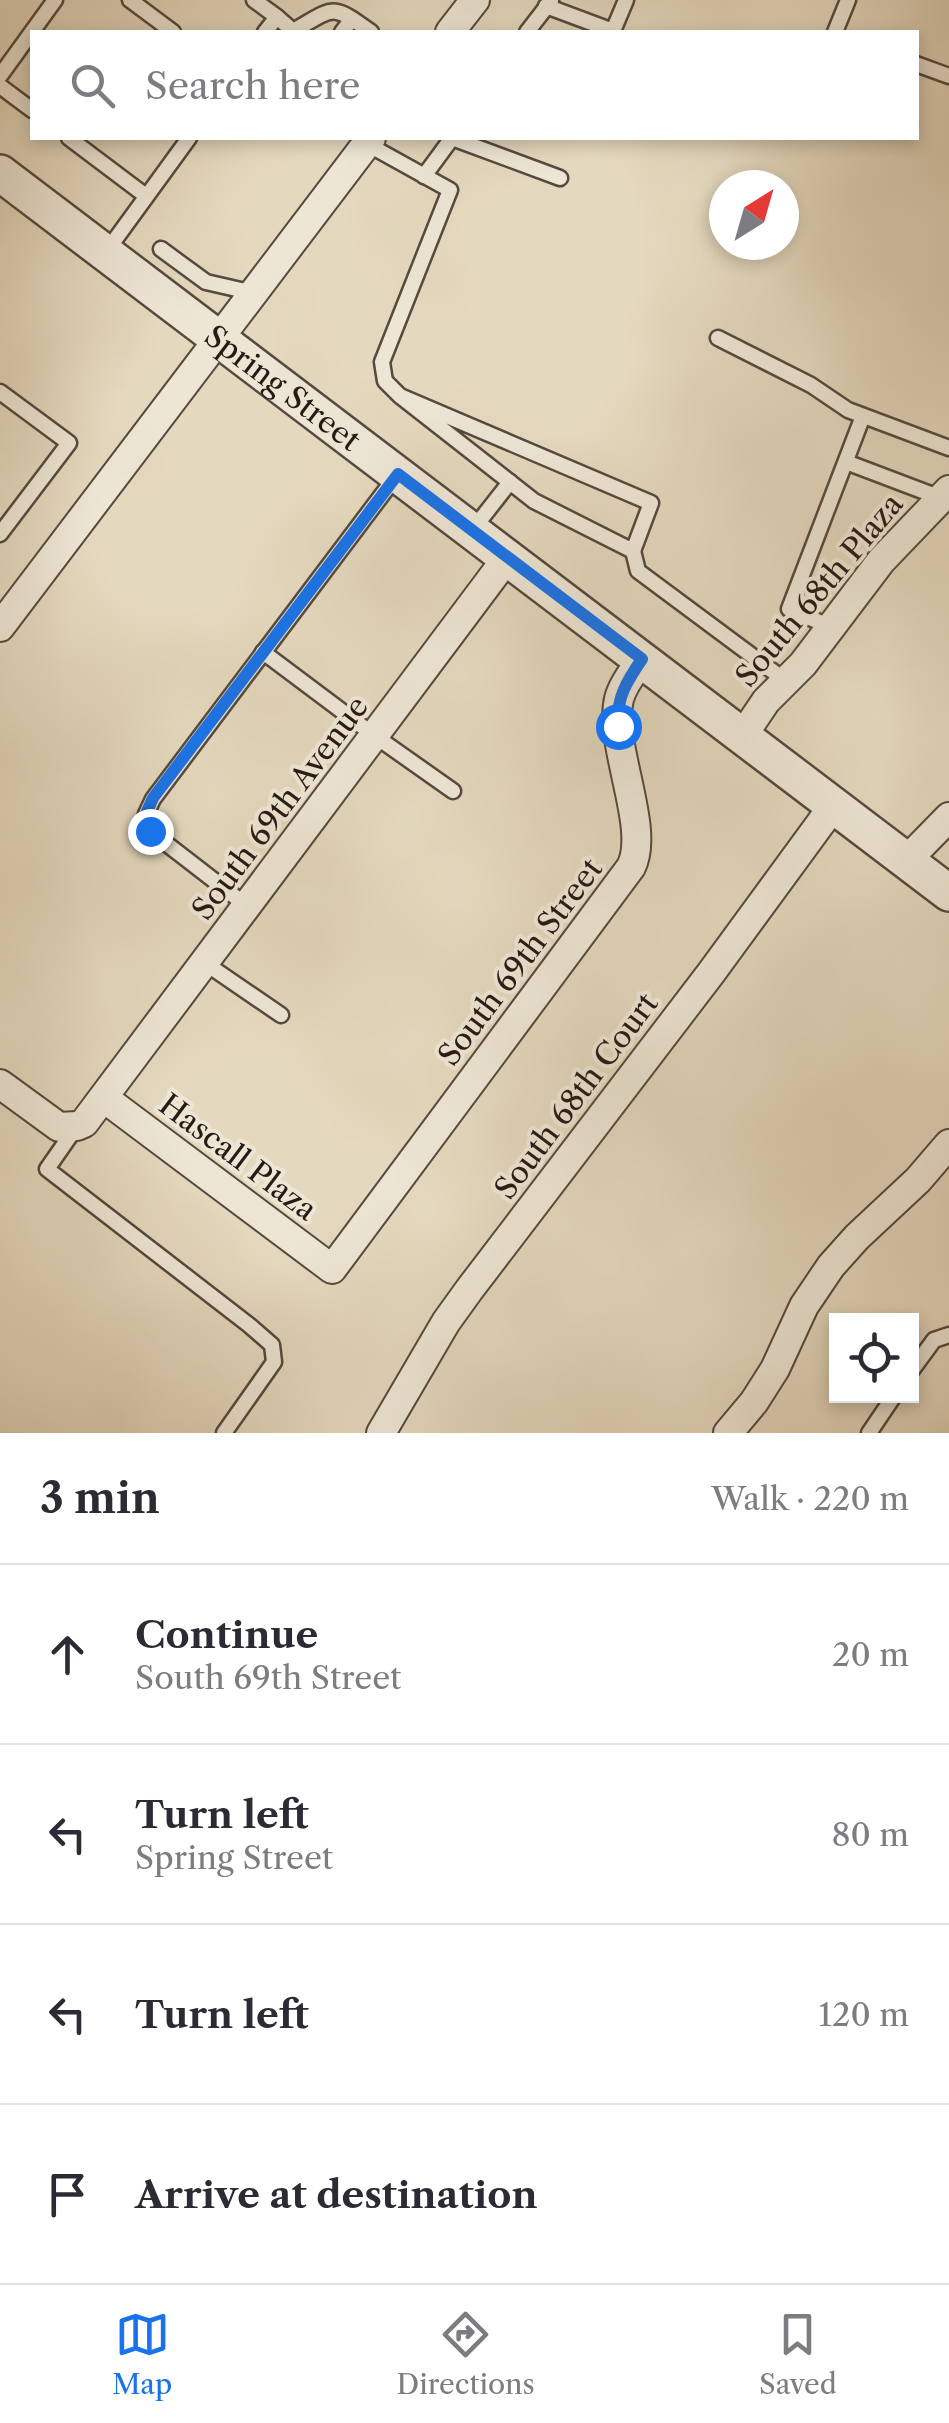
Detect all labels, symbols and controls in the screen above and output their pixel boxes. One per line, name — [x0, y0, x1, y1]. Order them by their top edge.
search box — [30, 30, 919, 140]
icon: search — [65, 58, 120, 113]
text: Search here — [145, 62, 360, 109]
north arrow — [709, 170, 799, 260]
street label: Spring Street — [198, 317, 368, 459]
street label: South 68th Plaza — [727, 486, 911, 694]
street label: South 69th Avenue — [184, 689, 376, 927]
route start — [596, 704, 642, 750]
route end — [128, 809, 174, 855]
street label: South 69th Street — [430, 851, 610, 1073]
street label: South 68th Court — [487, 985, 666, 1206]
street label: Hascall Plaza — [152, 1086, 324, 1228]
map controls — [829, 1313, 919, 1403]
button: locate — [829, 1313, 919, 1403]
text: 3 min — [40, 1472, 160, 1524]
text: Walk · 220 m — [711, 1479, 909, 1518]
text: Continue — [135, 1611, 318, 1658]
icon: ahead — [40, 1627, 95, 1682]
text: 20 m — [832, 1635, 909, 1674]
text: South 69th Street — [135, 1658, 401, 1697]
text: Turn left — [135, 1791, 309, 1838]
icon: left — [40, 1807, 95, 1862]
text: 80 m — [831, 1815, 909, 1854]
text: Spring Street — [135, 1838, 333, 1877]
icon: left — [40, 1987, 95, 2042]
text: Turn left — [135, 1991, 309, 2038]
text: 120 m — [819, 1995, 909, 2034]
icon: arrive — [40, 2167, 95, 2222]
text: Arrive at destination — [135, 2171, 538, 2218]
tab: Map — [112, 2307, 172, 2401]
tab: Directions — [396, 2307, 535, 2401]
tab: Saved — [759, 2307, 837, 2401]

